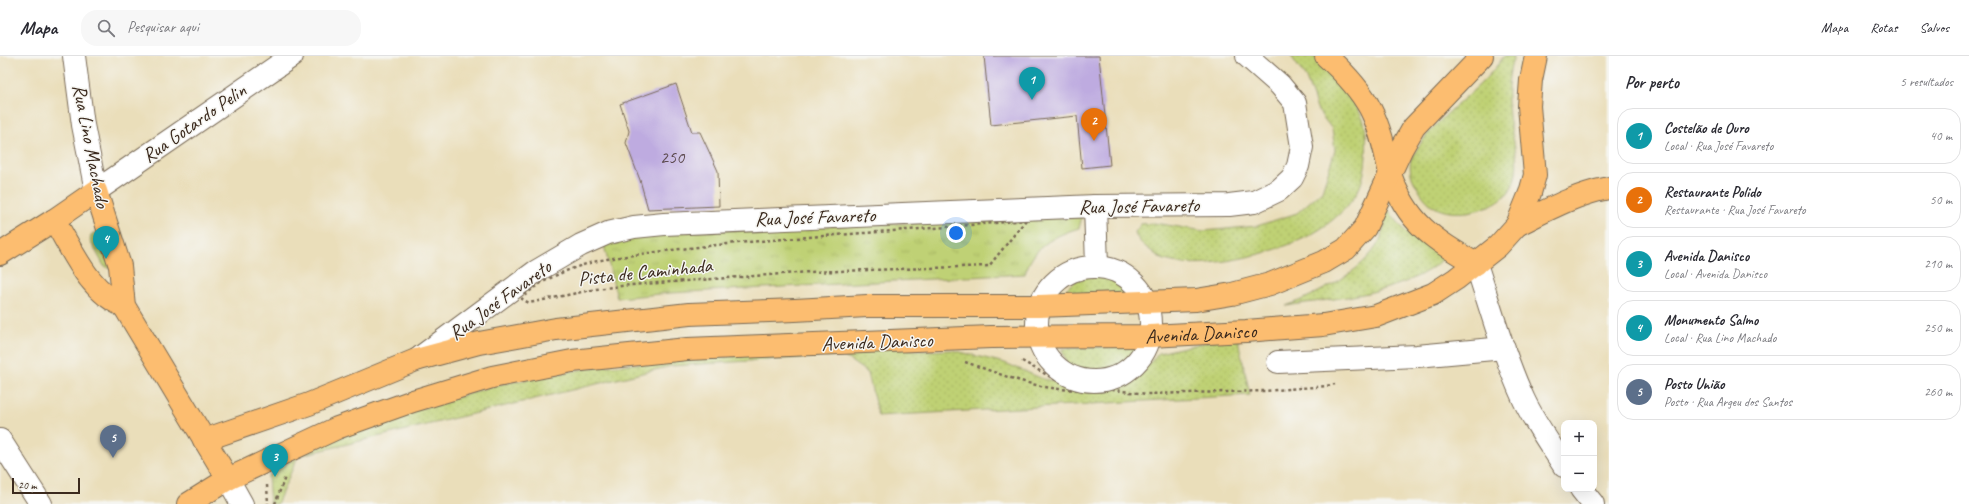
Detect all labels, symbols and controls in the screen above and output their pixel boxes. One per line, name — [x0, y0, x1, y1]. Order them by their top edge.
search box — [81, 10, 361, 46]
text: Mapa — [20, 16, 57, 40]
icon: search — [95, 17, 117, 39]
text: Pesquisar aqui — [127, 18, 199, 37]
text: Mapa — [1821, 19, 1848, 36]
text: Rotas — [1870, 19, 1898, 36]
text: Salvos — [1920, 19, 1949, 36]
pin: 1 — [1019, 67, 1045, 100]
text: Por perto — [1625, 72, 1679, 93]
text: 5 resultados — [1900, 74, 1953, 90]
street label: Rua Gotardo Pelin — [137, 77, 252, 168]
street label: Rua Lino Machado — [67, 82, 115, 211]
pin: 2 — [1081, 108, 1107, 141]
text: Costelão de Ouro — [1664, 119, 1749, 138]
text: 1 — [1636, 128, 1642, 144]
text: 40 m — [1930, 128, 1952, 144]
text: Local · Rua José Favareto — [1664, 138, 1773, 154]
house number: 250 — [660, 146, 686, 168]
text: Restaurante Polido — [1664, 183, 1761, 202]
street label: Rua José Favareto — [1078, 192, 1200, 220]
text: 2 — [1636, 192, 1642, 208]
text: 50 m — [1930, 192, 1952, 208]
street label: Rua José Favareto — [754, 202, 877, 232]
text: Restaurante · Rua José Favareto — [1664, 202, 1806, 218]
your location — [946, 223, 966, 243]
pin: 4 — [93, 226, 119, 259]
text: Avenida Danisco — [1664, 247, 1749, 266]
street label: Pista de Caminhada — [577, 252, 715, 291]
street label: Rua José Favareto — [444, 254, 557, 346]
text: 3 — [1636, 256, 1642, 272]
text: 210 m — [1924, 256, 1952, 272]
text: Local · Avenida Danisco — [1664, 266, 1767, 282]
text: Monumento Salmo — [1664, 311, 1758, 330]
street label: Avenida Danisco — [1145, 318, 1258, 349]
text: 4 — [1636, 320, 1642, 336]
text: 250 m — [1924, 320, 1952, 336]
street label: Avenida Danisco — [821, 328, 934, 356]
text: Local · Rua Lino Machado — [1664, 330, 1776, 346]
text: Posto União — [1664, 375, 1724, 394]
text: 5 — [1636, 384, 1642, 400]
text: 260 m — [1924, 384, 1952, 400]
text: Posto · Rua Argeu dos Santos — [1664, 394, 1792, 410]
map controls — [1561, 420, 1597, 492]
button: + — [1561, 420, 1597, 456]
pin: 5 — [100, 425, 126, 458]
pin: 3 — [262, 444, 288, 477]
button: − — [1561, 456, 1597, 492]
scale bar — [12, 476, 80, 495]
text: 20 m — [18, 478, 37, 492]

